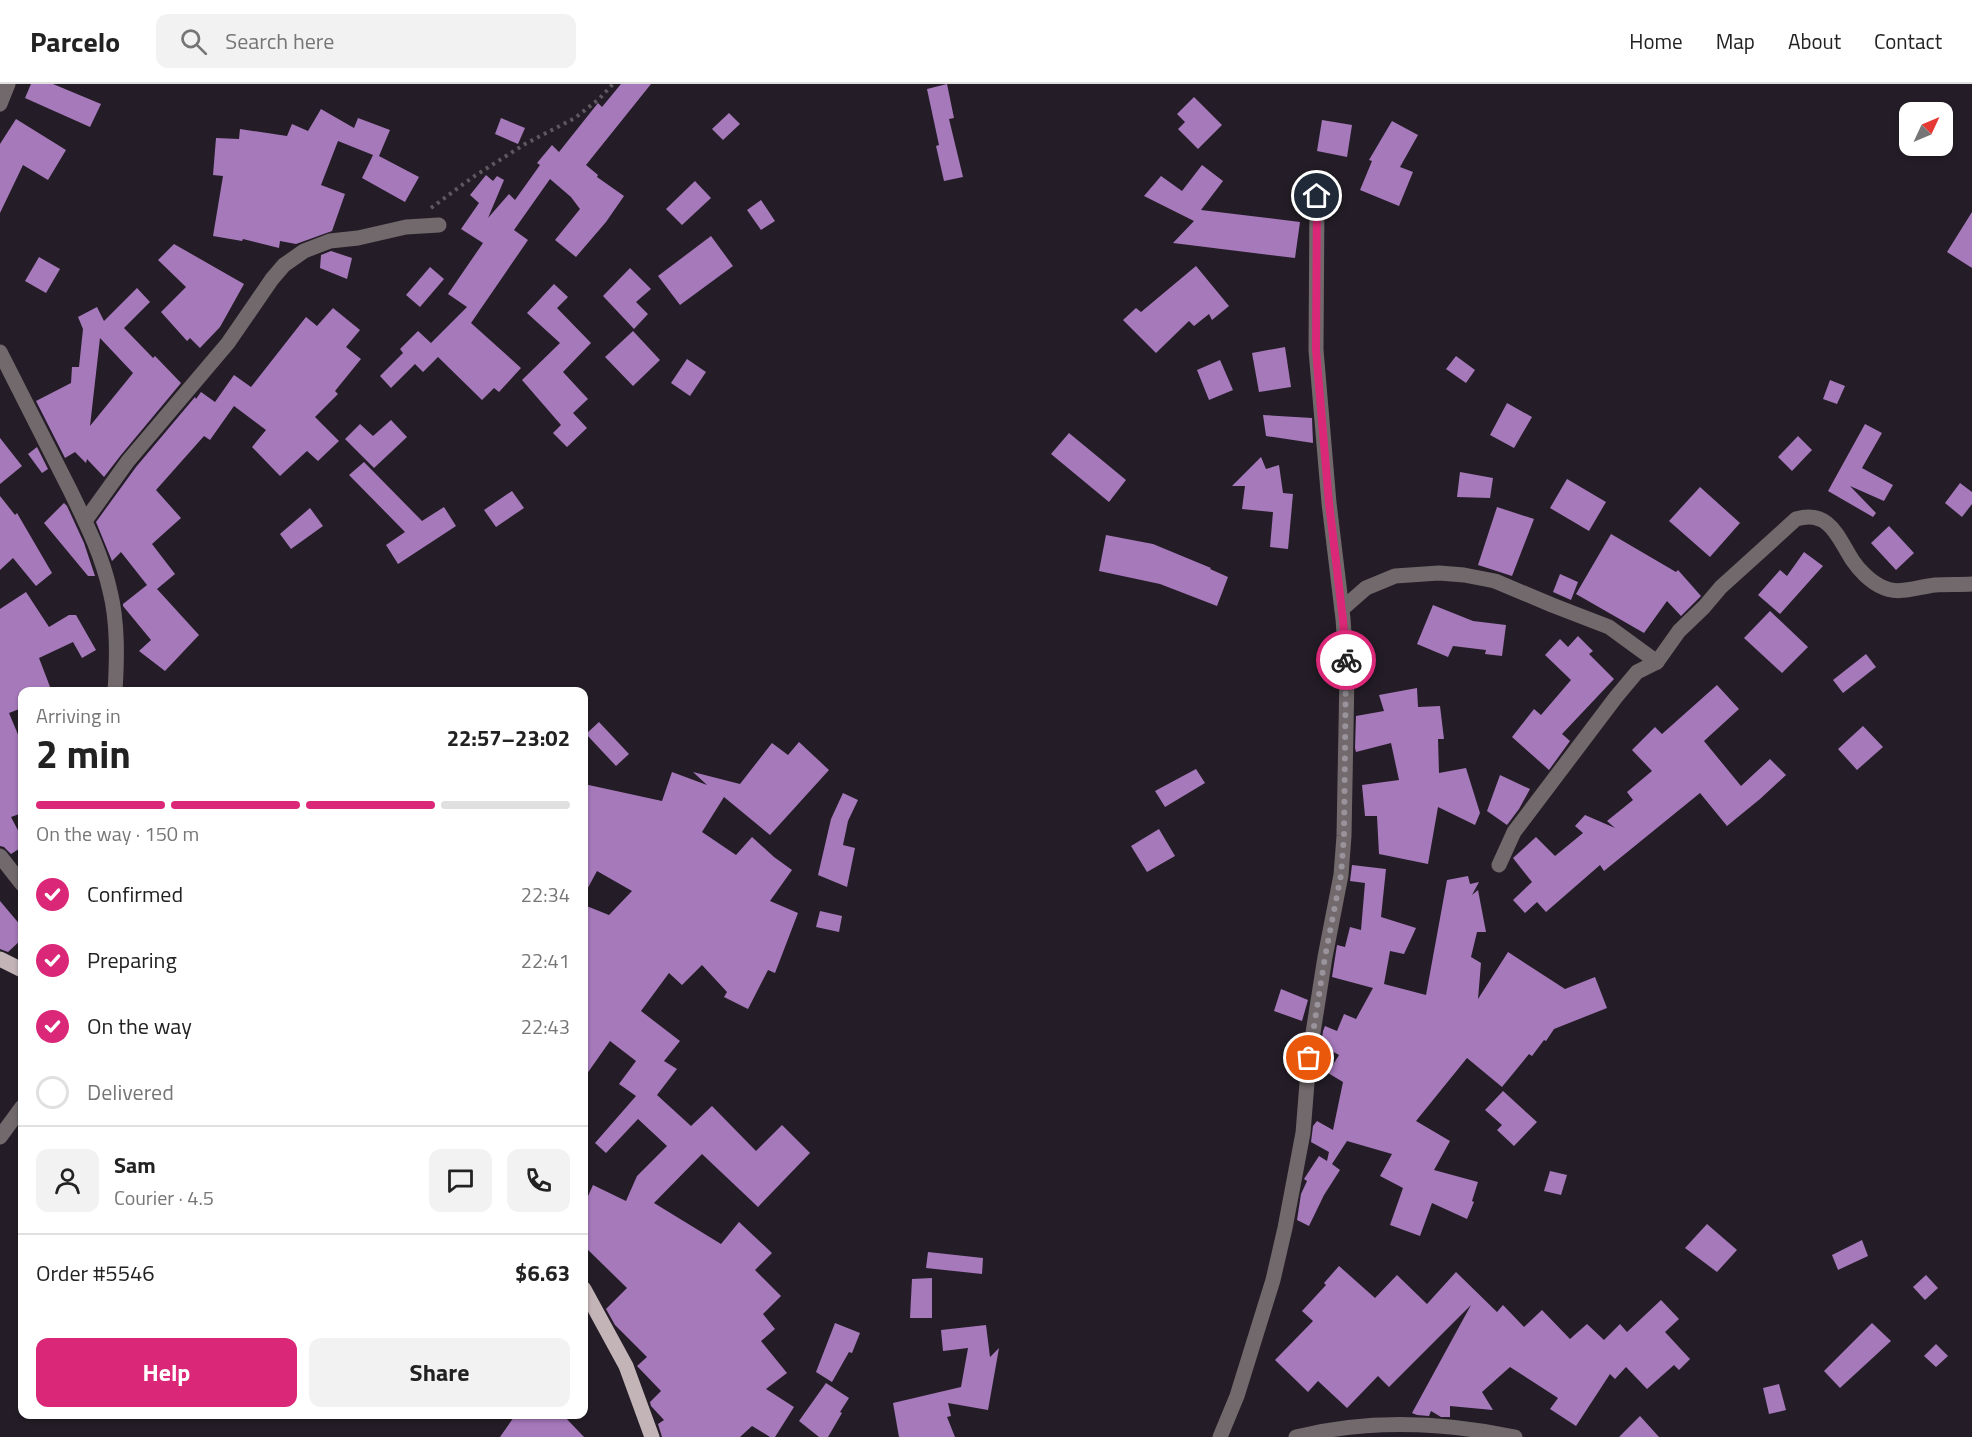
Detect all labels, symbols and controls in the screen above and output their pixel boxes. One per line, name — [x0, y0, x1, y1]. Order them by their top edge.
search box — [156, 14, 576, 68]
text: Parcelo — [30, 20, 120, 63]
text: Search here — [225, 24, 334, 58]
icon: search — [177, 25, 210, 58]
text: Home — [1629, 25, 1683, 57]
text: Map — [1716, 25, 1755, 57]
text: About — [1788, 25, 1841, 57]
text: Contact — [1874, 25, 1942, 57]
north arrow — [1899, 102, 1953, 156]
map controls — [1899, 102, 1953, 156]
pin — [1291, 170, 1342, 221]
icon: home — [1300, 179, 1333, 212]
courier — [1316, 630, 1376, 690]
icon: bike — [1330, 644, 1363, 677]
text: Arriving in — [36, 700, 121, 731]
text: 22:57–23:02 — [447, 721, 570, 755]
text: 2 min — [36, 724, 131, 783]
text: On the way · 150 m — [36, 818, 199, 849]
text: Confirmed — [87, 877, 183, 911]
icon: check — [36, 878, 69, 911]
text: 22:34 — [521, 879, 570, 910]
text: Preparing — [87, 943, 177, 977]
icon: check — [36, 944, 69, 977]
text: 22:41 — [521, 945, 570, 976]
text: On the way — [87, 1009, 192, 1043]
icon: check — [36, 1010, 69, 1043]
text: 22:43 — [521, 1011, 570, 1042]
pin — [1283, 1032, 1334, 1083]
icon: bag — [1292, 1041, 1325, 1074]
text: Delivered — [87, 1075, 174, 1109]
text: Sam — [114, 1148, 156, 1182]
button: person — [36, 1149, 99, 1212]
button: chat — [429, 1149, 492, 1212]
button: phone — [507, 1149, 570, 1212]
text: Courier · 4.5 — [114, 1182, 214, 1213]
text: Order #5546 — [36, 1256, 155, 1290]
text: $6.63 — [515, 1256, 570, 1290]
button: Help — [36, 1338, 297, 1407]
button: Share — [309, 1338, 570, 1407]

